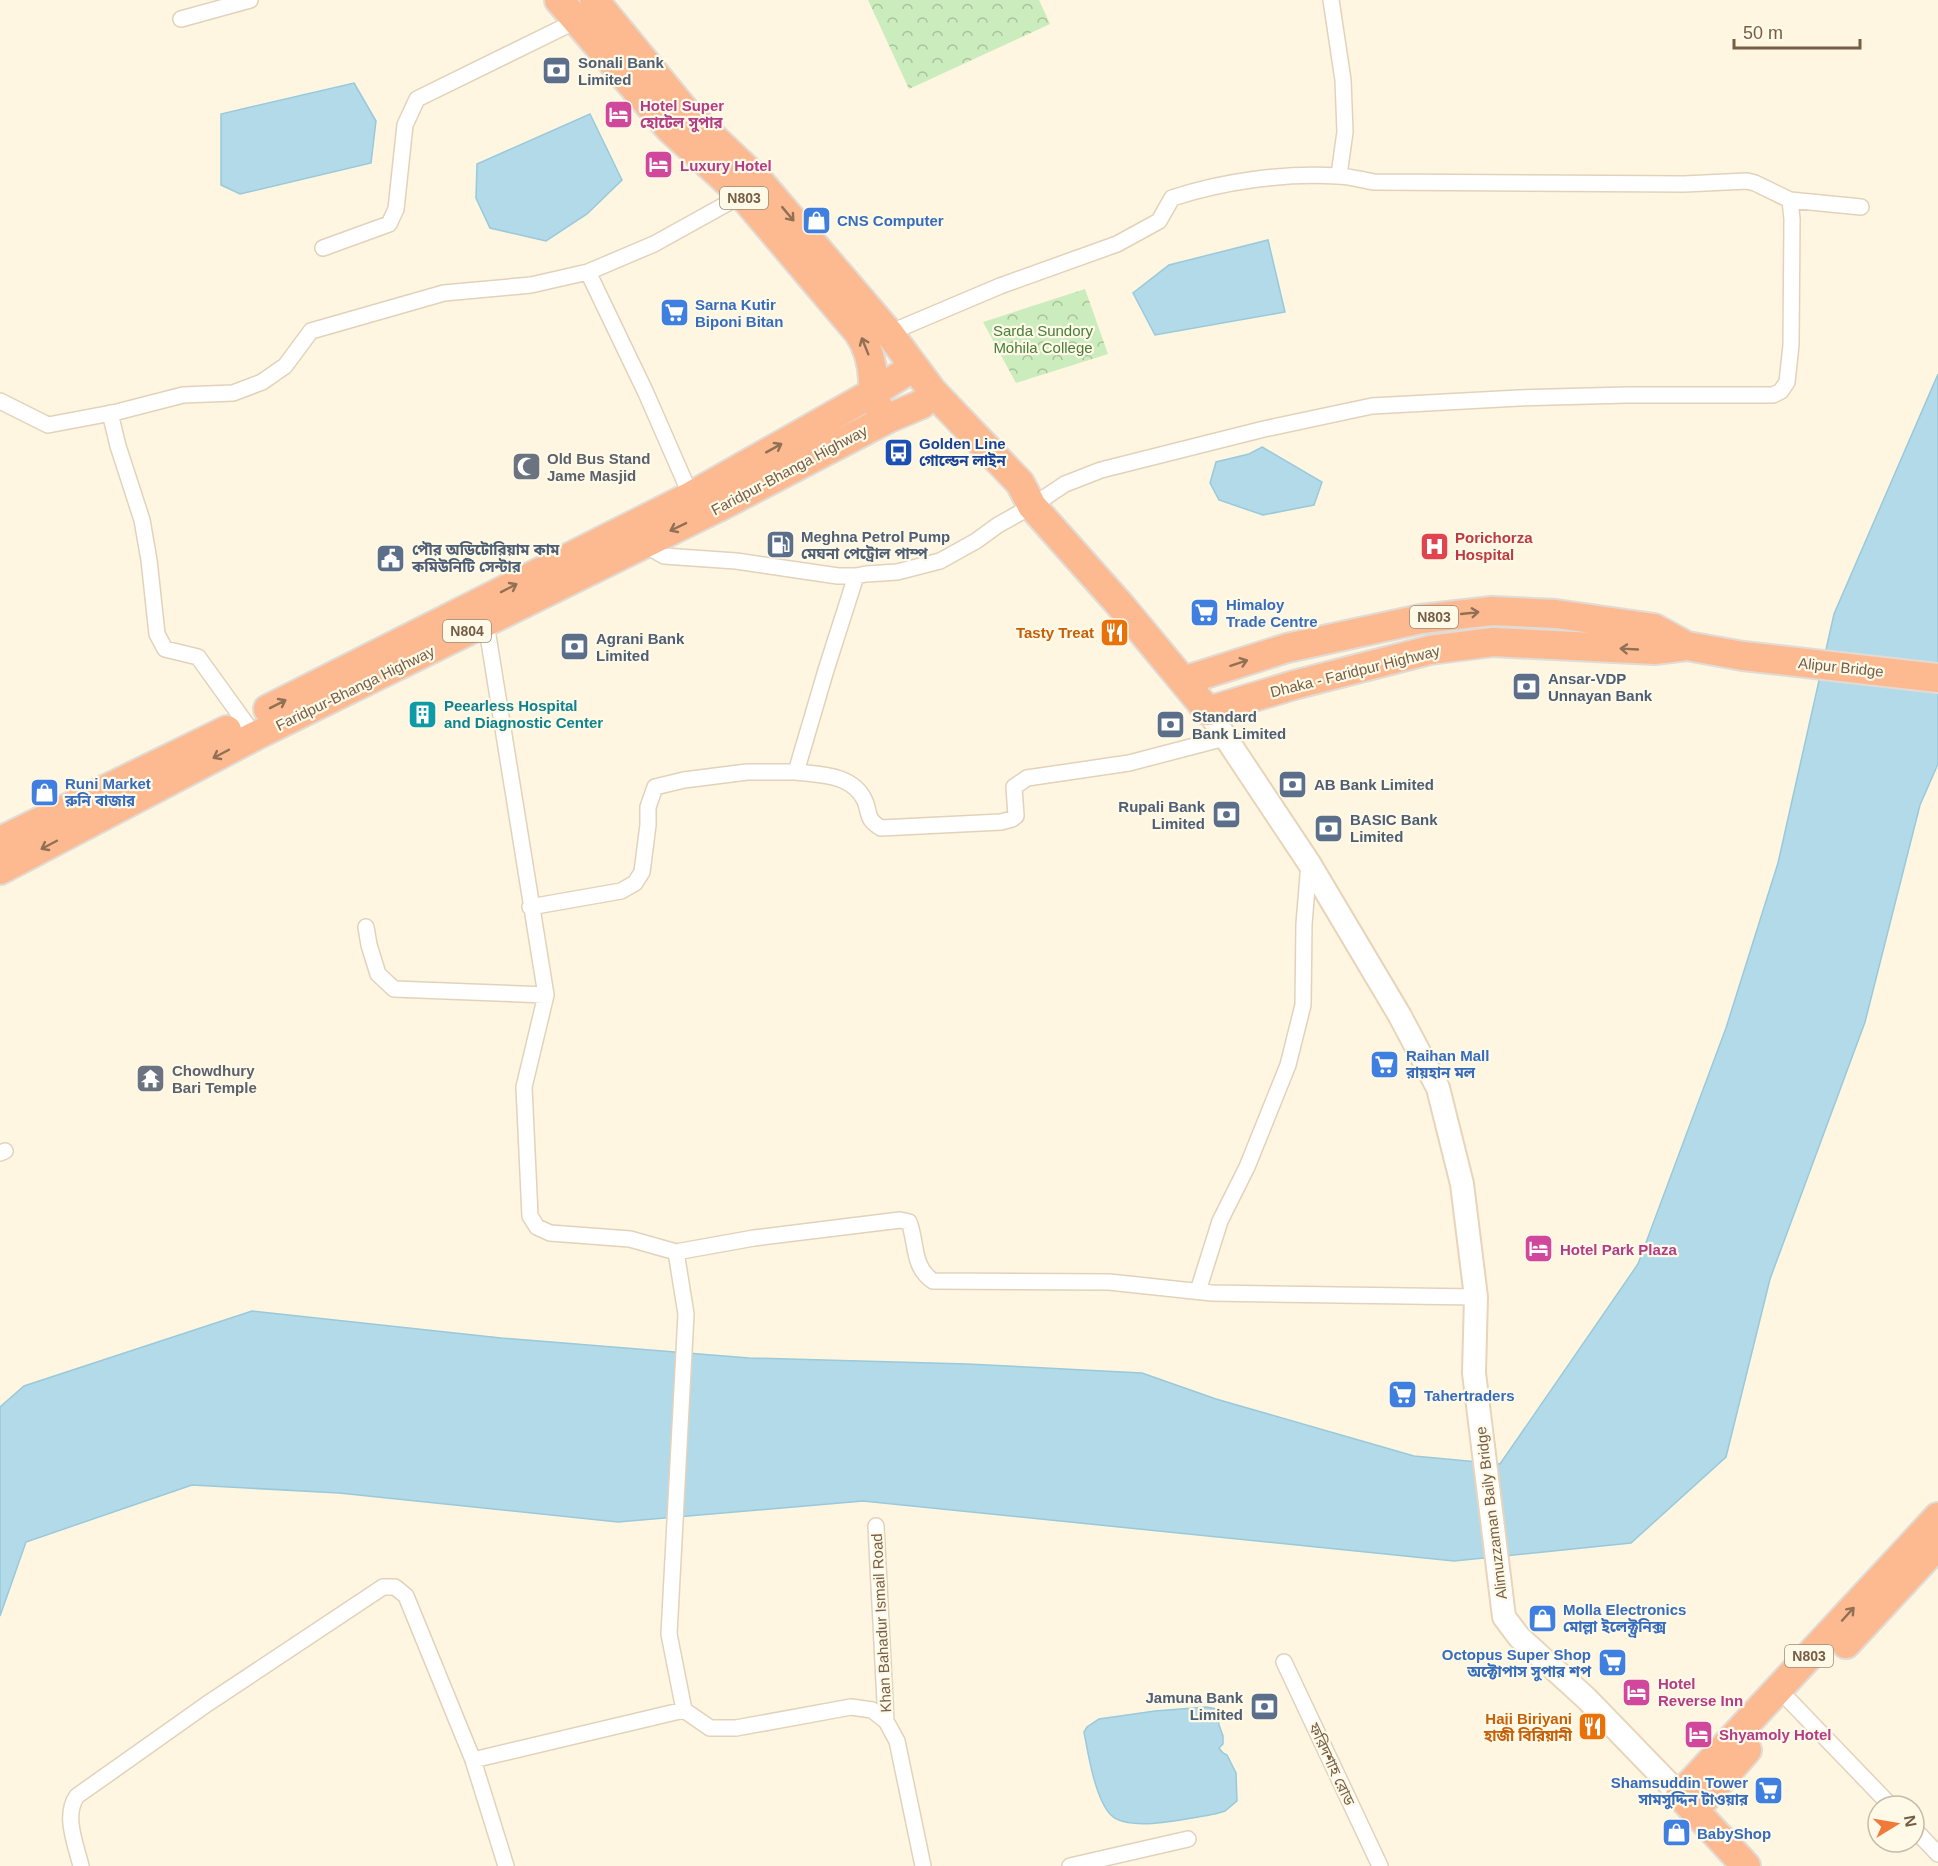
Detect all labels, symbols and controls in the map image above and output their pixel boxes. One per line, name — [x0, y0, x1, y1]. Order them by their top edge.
scale bar — [1734, 12, 1860, 50]
text: 50 m — [1743, 23, 1783, 43]
place label: Sonali Bank Limited — [578, 54, 665, 88]
bank icon: Sonali Bank Limited — [541, 55, 573, 87]
place label: Hotel Super হোটেল সুপার — [640, 97, 724, 133]
hotel icon: Hotel Super হোটেল সুপার — [603, 98, 635, 130]
hotel icon: Luxury Hotel — [643, 149, 675, 181]
place label: Luxury Hotel — [680, 157, 772, 174]
road number: N803 — [720, 187, 768, 209]
shop icon: CNS Computer — [800, 204, 832, 236]
one-way arrow — [781, 206, 795, 221]
place label: CNS Computer — [837, 212, 944, 229]
place label: Sarna Kutir Biponi Bitan — [695, 296, 783, 330]
supermarket icon: Sarna Kutir Biponi Bitan — [658, 297, 690, 329]
park label: Sarda Sundory Mohila College — [993, 322, 1094, 356]
one-way arrow — [859, 337, 870, 355]
street label: Faridpur-Bhanga Highway — [708, 421, 870, 518]
place label: Golden Line গোল্ডেন লাইন — [919, 435, 1007, 469]
bus stop icon: Golden Line গোল্ডেন লাইন — [882, 436, 914, 468]
one-way arrow — [765, 442, 782, 454]
place label: Old Bus Stand Jame Masjid — [547, 450, 650, 484]
mosque icon: Old Bus Stand Jame Masjid — [510, 451, 542, 483]
one-way arrow — [669, 522, 687, 533]
place label: Meghna Petrol Pump মেঘনা পেট্রোল পাম্প — [801, 528, 950, 562]
fuel station icon: Meghna Petrol Pump মেঘনা পেট্রোল পাম্প — [764, 529, 796, 561]
place label: Porichorza Hospital — [1455, 529, 1533, 563]
hospital icon: Porichorza Hospital — [1418, 530, 1450, 562]
place label: পৌর অডিটোরিয়াম কাম কমিউনিটি সেন্টার — [411, 541, 560, 575]
public building icon: পৌর অডিটোরিয়াম কাম কমিউনিটি সেন্টার — [375, 542, 407, 574]
one-way arrow — [500, 582, 517, 594]
place label: Himaloy Trade Centre — [1226, 596, 1318, 630]
supermarket icon: Himaloy Trade Centre — [1189, 597, 1221, 629]
road number: N803 — [1410, 606, 1458, 628]
one-way arrow — [1459, 608, 1479, 619]
restaurant icon: Tasty Treat — [1099, 616, 1131, 648]
road number: N804 — [443, 620, 491, 642]
place label: Tasty Treat — [1016, 624, 1094, 641]
place label: Agrani Bank Limited — [596, 630, 685, 664]
bank icon: Agrani Bank Limited — [559, 631, 591, 663]
street label: Faridpur-Bhanga Highway — [273, 642, 437, 734]
street label: Dhaka - Faridpur Highway — [1268, 642, 1442, 700]
one-way arrow — [1620, 643, 1640, 654]
street label: Alipur Bridge — [1797, 654, 1885, 680]
one-way arrow — [1229, 657, 1248, 668]
place label: Ansar-VDP Unnayan Bank — [1548, 670, 1653, 704]
bank icon: Ansar-VDP Unnayan Bank — [1511, 671, 1543, 703]
one-way arrow — [269, 697, 287, 709]
place label: Peearless Hospital and Diagnostic Center — [444, 697, 603, 731]
building icon: Peearless Hospital and Diagnostic Center — [407, 698, 439, 730]
place label: Standard Bank Limited — [1192, 708, 1286, 742]
bank icon: Standard Bank Limited — [1155, 709, 1187, 741]
one-way arrow — [213, 749, 231, 760]
bank icon: AB Bank Limited — [1277, 768, 1309, 800]
place label: Runi Market রুনি বাজার — [64, 775, 151, 809]
shop icon: Runi Market রুনি বাজার — [28, 776, 60, 808]
place label: AB Bank Limited — [1314, 776, 1434, 793]
place label: Rupali Bank Limited — [1118, 798, 1206, 832]
bank icon: Rupali Bank Limited — [1210, 799, 1242, 831]
place label: BASIC Bank Limited — [1350, 811, 1438, 845]
bank icon: BASIC Bank Limited — [1313, 812, 1345, 844]
one-way arrow — [40, 840, 58, 851]
place label: Raihan Mall রায়হান মল — [1405, 1047, 1489, 1081]
supermarket icon: Raihan Mall রায়হান মল — [1369, 1048, 1401, 1080]
place label: Chowdhury Bari Temple — [172, 1062, 257, 1096]
temple icon: Chowdhury Bari Temple — [135, 1063, 167, 1095]
hotel icon: Hotel Park Plaza — [1523, 1233, 1555, 1265]
place label: Hotel Park Plaza — [1560, 1241, 1677, 1258]
supermarket icon: Tahertraders — [1387, 1379, 1419, 1411]
place label: Tahertraders — [1424, 1387, 1515, 1404]
street label: Alimuzzaman Baily Bridge — [1472, 1425, 1510, 1601]
street label: Khan Bahadur Ismail Road — [868, 1533, 894, 1713]
place label: Molla Electronics মোল্লা ইলেক্ট্রনিক্স — [1563, 1601, 1686, 1637]
shop icon: Molla Electronics মোল্লা ইলেক্ট্রনিক্স — [1526, 1602, 1558, 1634]
one-way arrow — [1841, 1606, 1855, 1621]
road number: N803 — [1785, 1645, 1833, 1667]
place label: Octopus Super Shop অক্টোপাস সুপার শপ — [1442, 1646, 1592, 1682]
supermarket icon: Octopus Super Shop অক্টোপাস সুপার শপ — [1596, 1647, 1628, 1679]
place label: Hotel Reverse Inn — [1658, 1675, 1743, 1709]
hotel icon: Hotel Reverse Inn — [1621, 1676, 1653, 1708]
place label: Jamuna Bank Limited — [1145, 1689, 1244, 1723]
bank icon: Jamuna Bank Limited — [1248, 1690, 1280, 1722]
place label: Haji Biriyani হাজী বিরিয়ানী — [1483, 1710, 1573, 1744]
restaurant icon: Haji Biriyani হাজী বিরিয়ানী — [1577, 1711, 1609, 1743]
hotel icon: Shyamoly Hotel — [1682, 1718, 1714, 1750]
street label: ফরিদশাহ রোড — [1305, 1719, 1359, 1808]
place label: Shyamoly Hotel — [1719, 1726, 1832, 1743]
place label: Shamsuddin Tower সামসুদ্দিন টাওয়ার — [1611, 1774, 1749, 1810]
supermarket icon: Shamsuddin Tower সামসুদ্দিন টাওয়ার — [1753, 1775, 1785, 1807]
north arrow — [1866, 1794, 1926, 1854]
text: N — [1901, 1814, 1920, 1829]
shop icon: BabyShop — [1660, 1817, 1692, 1849]
place label: BabyShop — [1697, 1825, 1771, 1842]

